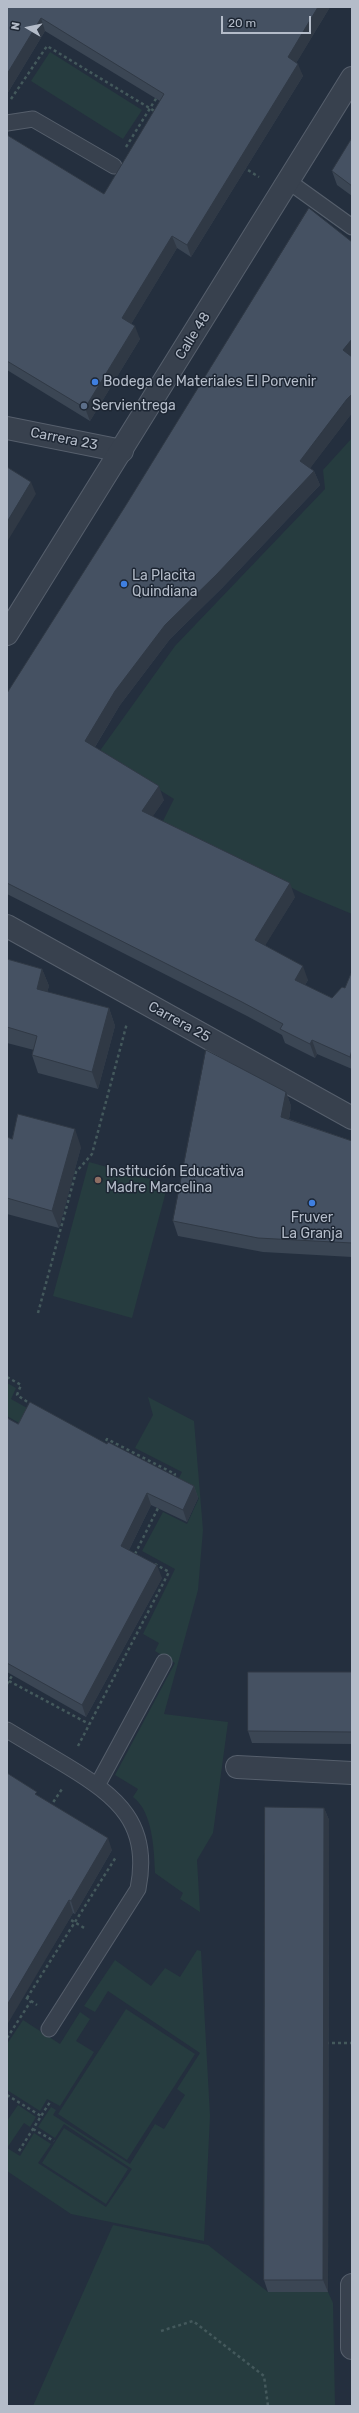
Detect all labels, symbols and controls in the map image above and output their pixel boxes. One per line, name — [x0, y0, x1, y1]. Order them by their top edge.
north arrow — [8, 8, 48, 48]
scale bar — [223, 8, 313, 34]
text: 20 m — [228, 16, 256, 30]
text: N — [9, 21, 23, 31]
street label: Calle 48 — [172, 309, 214, 363]
place label: Bodega de Materiales El Porvenir — [103, 374, 316, 390]
marker: Bodega de Materiales El Porvenir — [90, 377, 100, 387]
place label: Servientrega — [92, 398, 176, 414]
marker: Servientrega — [79, 401, 89, 411]
street label: Carrera 23 — [29, 424, 99, 454]
place label: La Placita Quindiana — [132, 568, 197, 600]
marker: La Placita Quindiana — [119, 579, 129, 589]
street label: Carrera 25 — [145, 998, 213, 1046]
place label: Institución Educativa Madre Marcelina — [106, 1164, 244, 1196]
marker: Institución Educativa Madre Marcelina — [93, 1175, 103, 1185]
marker: Fruver La Granja — [307, 1198, 317, 1208]
place label: Fruver La Granja — [281, 1210, 343, 1242]

